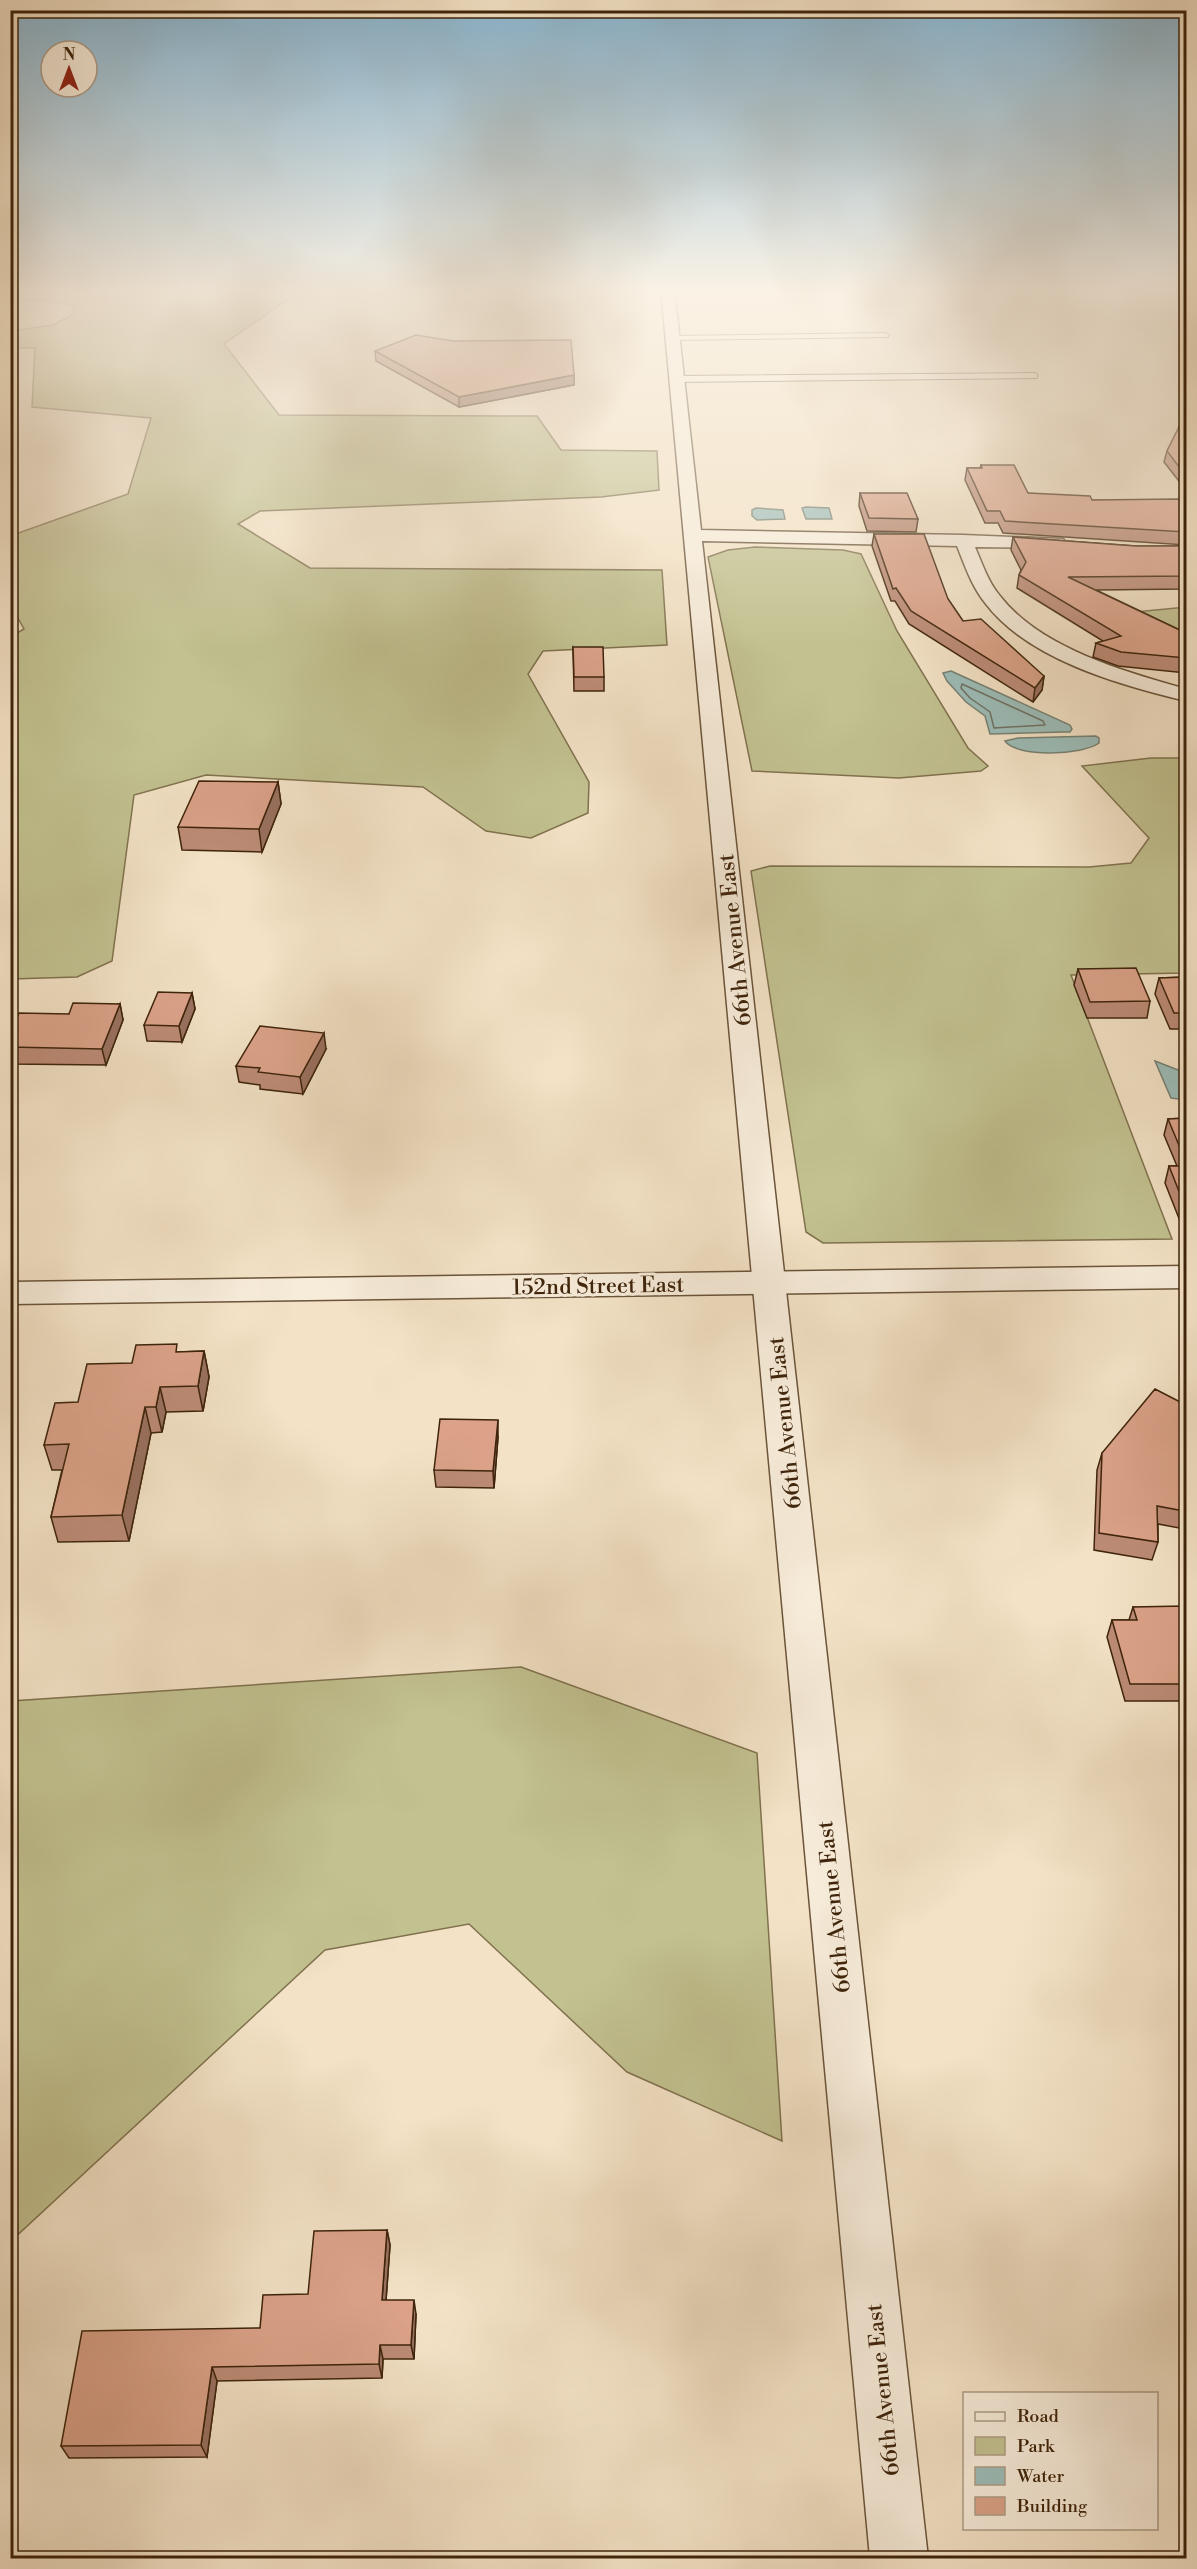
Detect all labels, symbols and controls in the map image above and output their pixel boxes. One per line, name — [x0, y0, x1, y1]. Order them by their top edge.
north arrow — [39, 39, 99, 99]
text: N — [63, 45, 76, 65]
street label: 66th Avenue East — [713, 852, 758, 1027]
street label: 152nd Street East — [512, 1271, 685, 1302]
street label: 66th Avenue East — [763, 1335, 808, 1510]
street label: 66th Avenue East — [812, 1819, 857, 1994]
street label: 66th Avenue East — [861, 2302, 906, 2477]
legend — [963, 2392, 1158, 2530]
text: Road — [1017, 2405, 1060, 2428]
text: Park — [1017, 2435, 1056, 2458]
text: Water — [1016, 2465, 1065, 2488]
text: Building — [1016, 2495, 1088, 2518]

